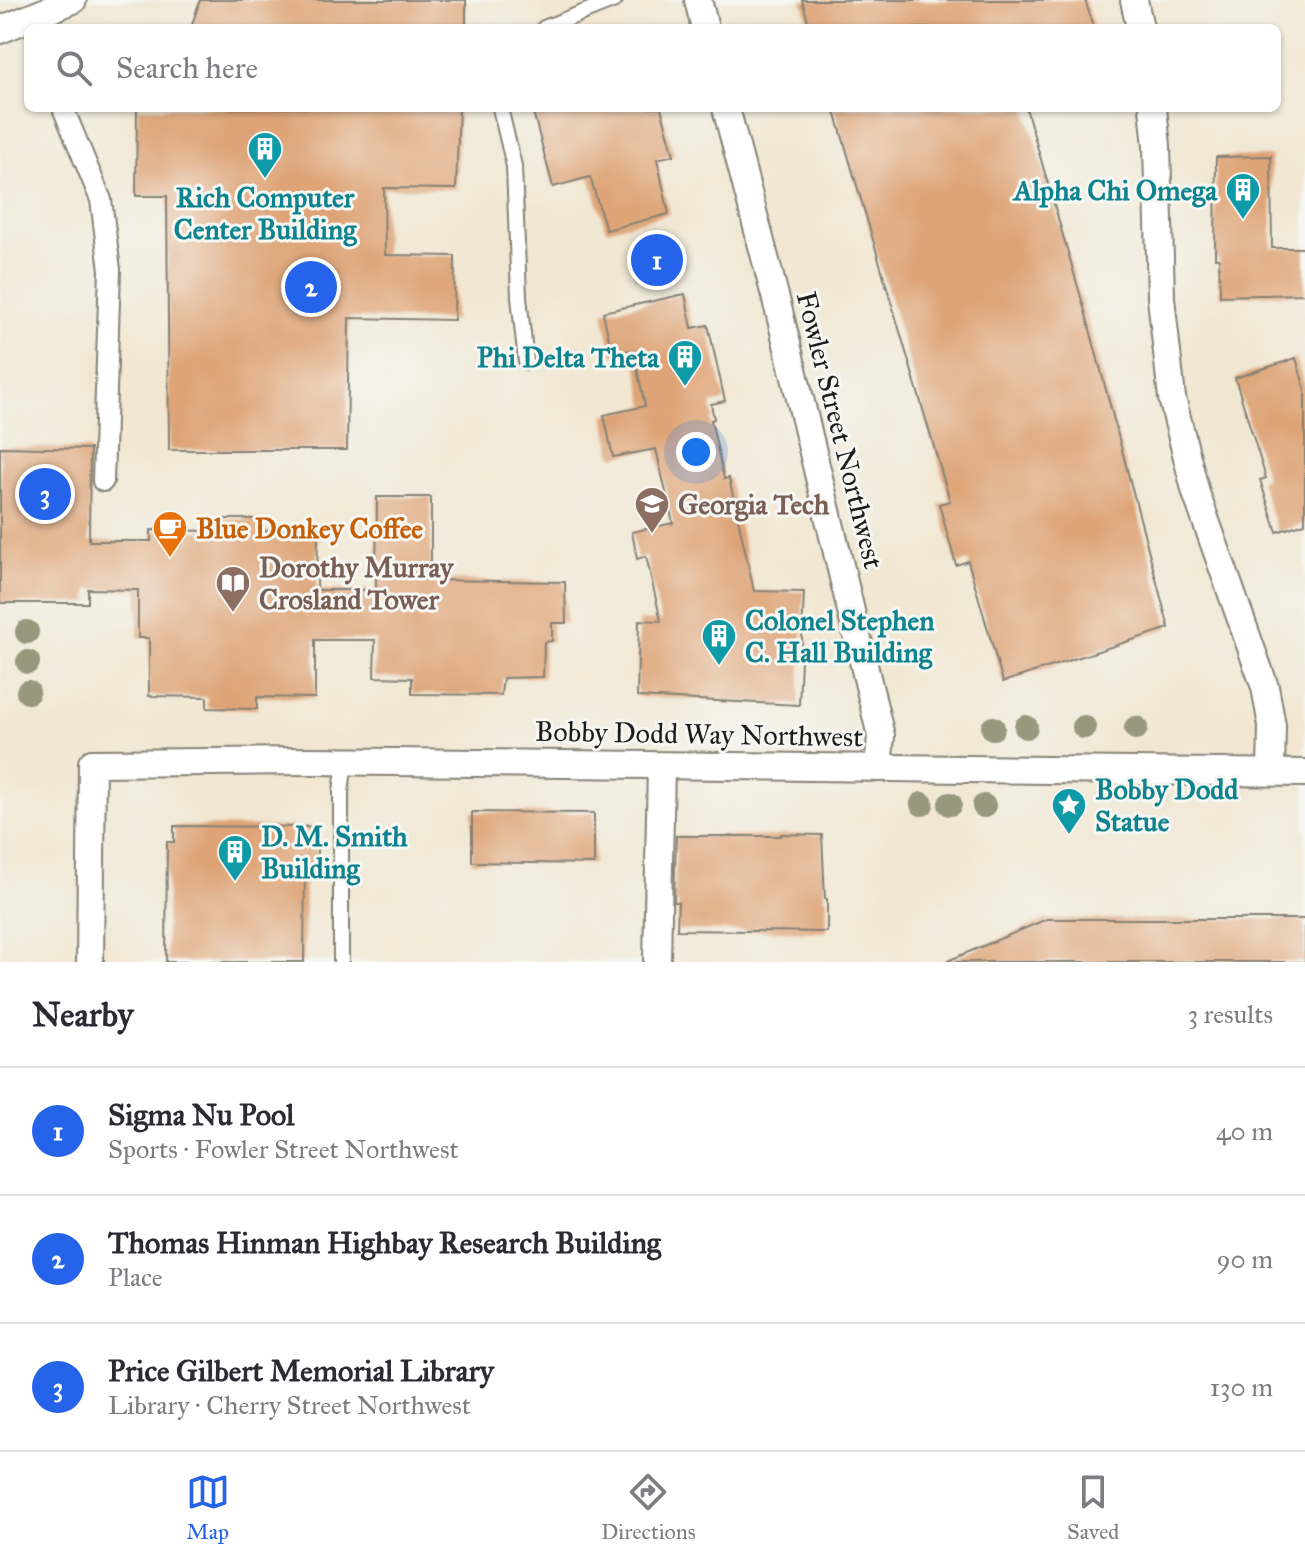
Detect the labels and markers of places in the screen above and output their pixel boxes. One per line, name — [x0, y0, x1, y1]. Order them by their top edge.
building icon: Rich Computer Center Building — [246, 130, 284, 180]
building icon: Alpha Chi Omega — [1224, 171, 1262, 221]
place label: Alpha Chi Omega — [1012, 173, 1218, 208]
place label: Rich Computer Center Building — [174, 180, 357, 247]
pin: 1 — [631, 230, 683, 290]
pin: 2 — [285, 257, 337, 317]
building icon: Phi Delta Theta — [666, 338, 704, 388]
place label: Phi Delta Theta — [477, 340, 660, 375]
pin: 3 — [19, 464, 71, 524]
school or university icon: Georgia Tech — [633, 485, 671, 535]
place label: Georgia Tech — [678, 487, 830, 522]
cafe icon: Blue Donkey Coffee — [151, 509, 189, 559]
place label: Blue Donkey Coffee — [196, 511, 423, 546]
place label: Dorothy Murray Crosland Tower — [259, 550, 454, 617]
library icon: Dorothy Murray Crosland Tower — [214, 564, 252, 614]
place label: Colonel Stephen C. Hall Building — [745, 603, 934, 670]
building icon: Colonel Stephen C. Hall Building — [700, 617, 738, 667]
place label: Bobby Dodd Statue — [1095, 772, 1239, 839]
place icon: Bobby Dodd Statue — [1050, 786, 1088, 836]
place label: D. M. Smith Building — [261, 819, 408, 886]
building icon: D. M. Smith Building — [216, 833, 254, 883]

